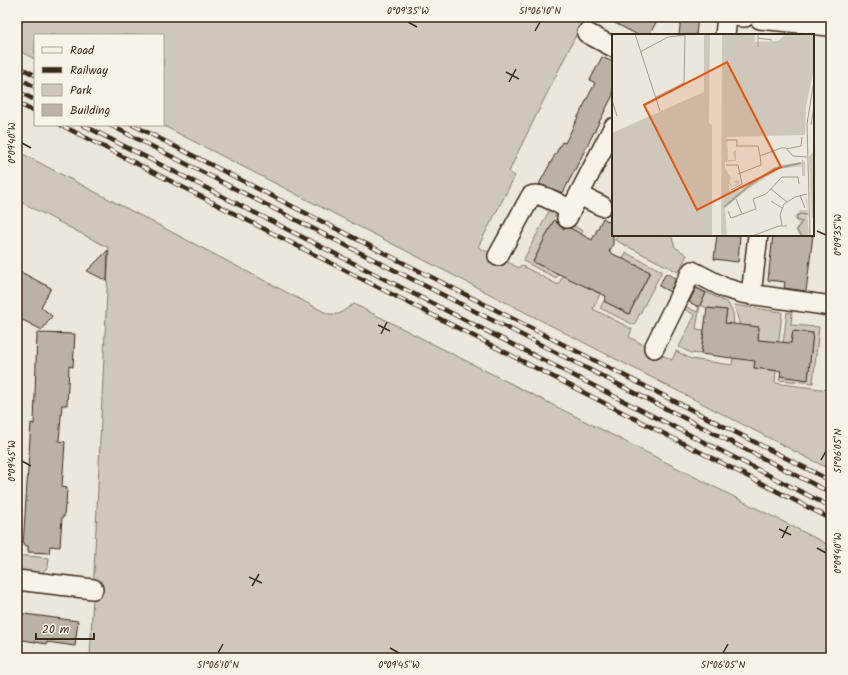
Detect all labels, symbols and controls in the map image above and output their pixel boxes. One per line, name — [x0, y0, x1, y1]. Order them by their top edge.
text: 0°09'35"W — [387, 3, 429, 19]
text: 51°06'10"N — [519, 3, 561, 19]
legend — [34, 34, 164, 126]
inset map — [612, 34, 814, 236]
text: Road — [70, 41, 95, 60]
text: Railway — [70, 61, 108, 80]
text: Park — [70, 81, 92, 100]
text: Building — [70, 101, 110, 120]
text: 0°09'40"W — [4, 122, 20, 164]
text: 0°09'35"W — [830, 214, 846, 256]
text: 51°06'05"N — [830, 429, 846, 473]
text: 0°09'45"W — [4, 440, 20, 482]
text: 0°09'40"W — [830, 532, 846, 574]
scale bar — [36, 615, 94, 641]
text: 20 m — [42, 620, 70, 639]
text: 51°06'10"N — [197, 657, 239, 673]
text: 0°09'45"W — [378, 657, 420, 673]
text: 51°06'05"N — [701, 657, 745, 673]

